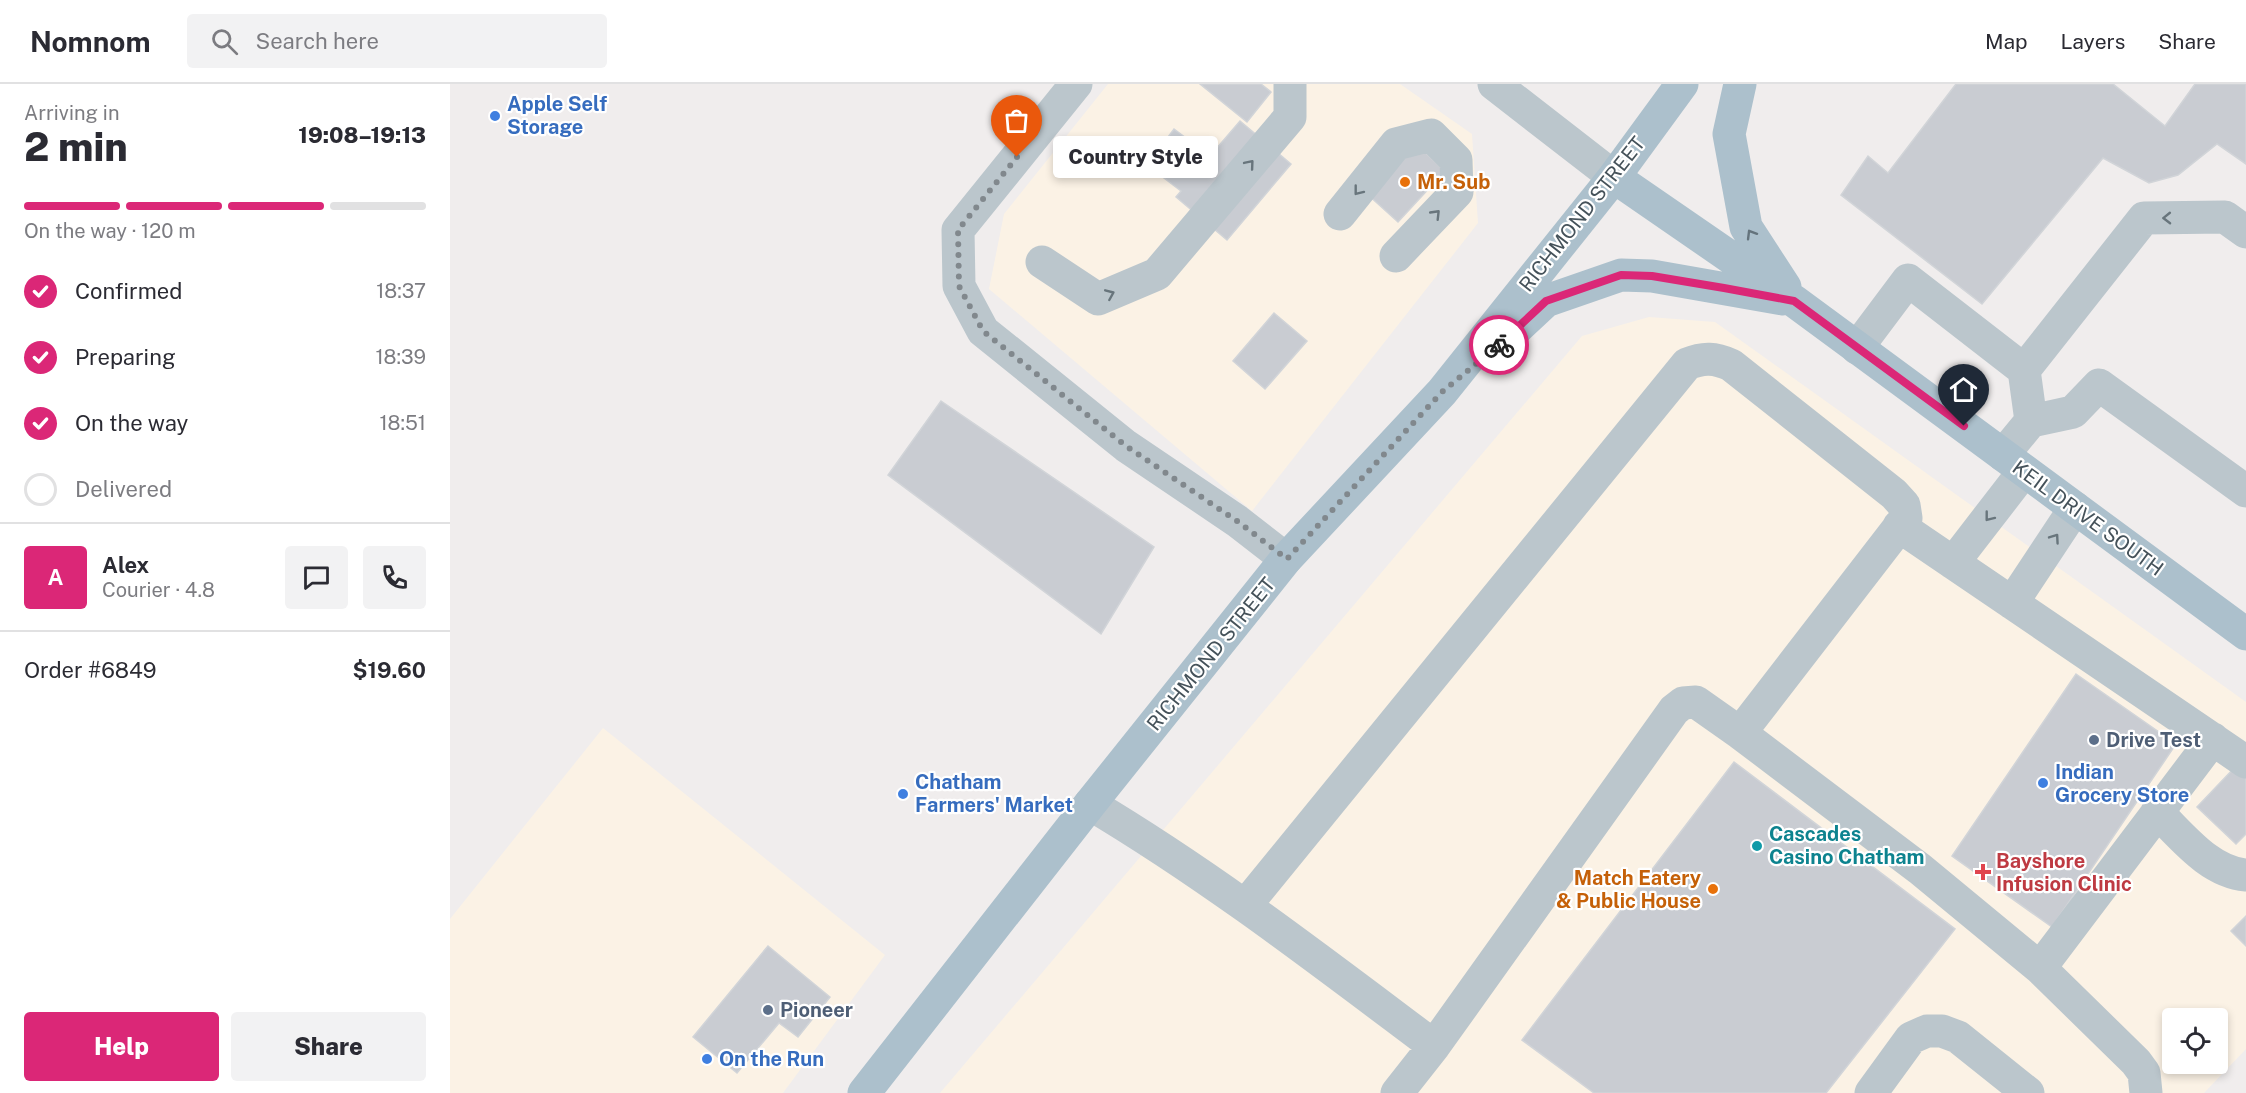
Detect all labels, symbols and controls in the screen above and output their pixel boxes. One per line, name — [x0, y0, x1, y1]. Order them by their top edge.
search box — [187, 14, 607, 68]
text: Nomnom — [30, 25, 151, 58]
icon: search — [208, 25, 241, 58]
text: Search here — [256, 28, 379, 54]
text: Map — [1985, 29, 2028, 54]
text: Layers — [2061, 29, 2125, 54]
text: Share — [2158, 29, 2216, 54]
place label: Apple Self Storage — [507, 92, 607, 139]
pin — [991, 95, 1042, 157]
text: Arriving in — [24, 101, 119, 125]
icon: bag — [1000, 104, 1033, 137]
marker: Apple Self Storage — [488, 109, 502, 123]
text: 19:08–19:13 — [298, 122, 426, 148]
text: 2 min — [24, 124, 128, 170]
street label: RICHMOND STREET — [1514, 132, 1650, 296]
callout: Country Style — [1053, 136, 1218, 178]
text: Country Style — [1068, 145, 1203, 169]
one-way arrow — [1242, 160, 1253, 171]
place label: Mr. Sub — [1417, 170, 1490, 194]
marker: Mr. Sub — [1398, 175, 1412, 189]
one-way arrow — [1355, 184, 1366, 195]
one-way arrow — [1429, 210, 1440, 221]
one-way arrow — [2162, 212, 2171, 224]
text: On the way · 120 m — [24, 219, 196, 243]
one-way arrow — [1746, 230, 1758, 240]
icon: check — [24, 275, 57, 308]
text: Confirmed — [75, 278, 182, 304]
text: 18:37 — [376, 279, 426, 303]
one-way arrow — [1103, 289, 1114, 301]
courier — [1469, 315, 1529, 375]
icon: bike — [1483, 329, 1516, 362]
icon: check — [24, 341, 57, 374]
text: Preparing — [75, 344, 176, 370]
text: 18:39 — [375, 345, 426, 369]
pin — [1938, 364, 1989, 426]
icon: home — [1947, 373, 1980, 406]
icon: check — [24, 407, 57, 440]
text: On the way — [75, 410, 188, 436]
text: 18:51 — [379, 411, 426, 435]
street label: KEIL DRIVE SOUTH — [2008, 455, 2168, 581]
text: Delivered — [75, 476, 172, 502]
one-way arrow — [1985, 511, 1996, 522]
one-way arrow — [2048, 533, 2059, 544]
button: chat — [285, 546, 348, 609]
button: phone — [363, 546, 426, 609]
text: Alex — [102, 552, 149, 578]
text: A — [48, 564, 63, 590]
street label: RICHMOND STREET — [1142, 572, 1280, 735]
text: Courier · 4.8 — [102, 578, 215, 602]
text: Order #6849 — [24, 657, 157, 683]
text: $19.60 — [353, 657, 426, 683]
place label: Drive Test — [2106, 728, 2201, 752]
marker: Drive Test — [2087, 733, 2101, 747]
place label: Indian Grocery Store — [2055, 760, 2189, 807]
place label: Chatham Farmers' Market — [915, 770, 1073, 817]
marker: Indian Grocery Store — [2036, 776, 2050, 790]
marker: Chatham Farmers' Market — [896, 787, 910, 801]
place label: Cascades Casino Chatham — [1769, 822, 1925, 869]
marker: Cascades Casino Chatham — [1750, 839, 1764, 853]
place label: Bayshore Infusion Clinic — [1996, 849, 2132, 896]
marker: Bayshore Infusion Clinic — [1974, 863, 1992, 881]
place label: Match Eatery & Public House — [1556, 866, 1701, 913]
marker: Match Eatery & Public House — [1706, 882, 1720, 896]
place label: Pioneer — [780, 998, 853, 1022]
marker: Pioneer — [761, 1003, 775, 1017]
map controls — [2162, 1008, 2228, 1074]
button: locate — [2162, 1008, 2228, 1074]
button: Help — [24, 1012, 219, 1081]
button: Share — [231, 1012, 426, 1081]
place label: On the Run — [719, 1047, 824, 1071]
marker: On the Run — [700, 1052, 714, 1066]

